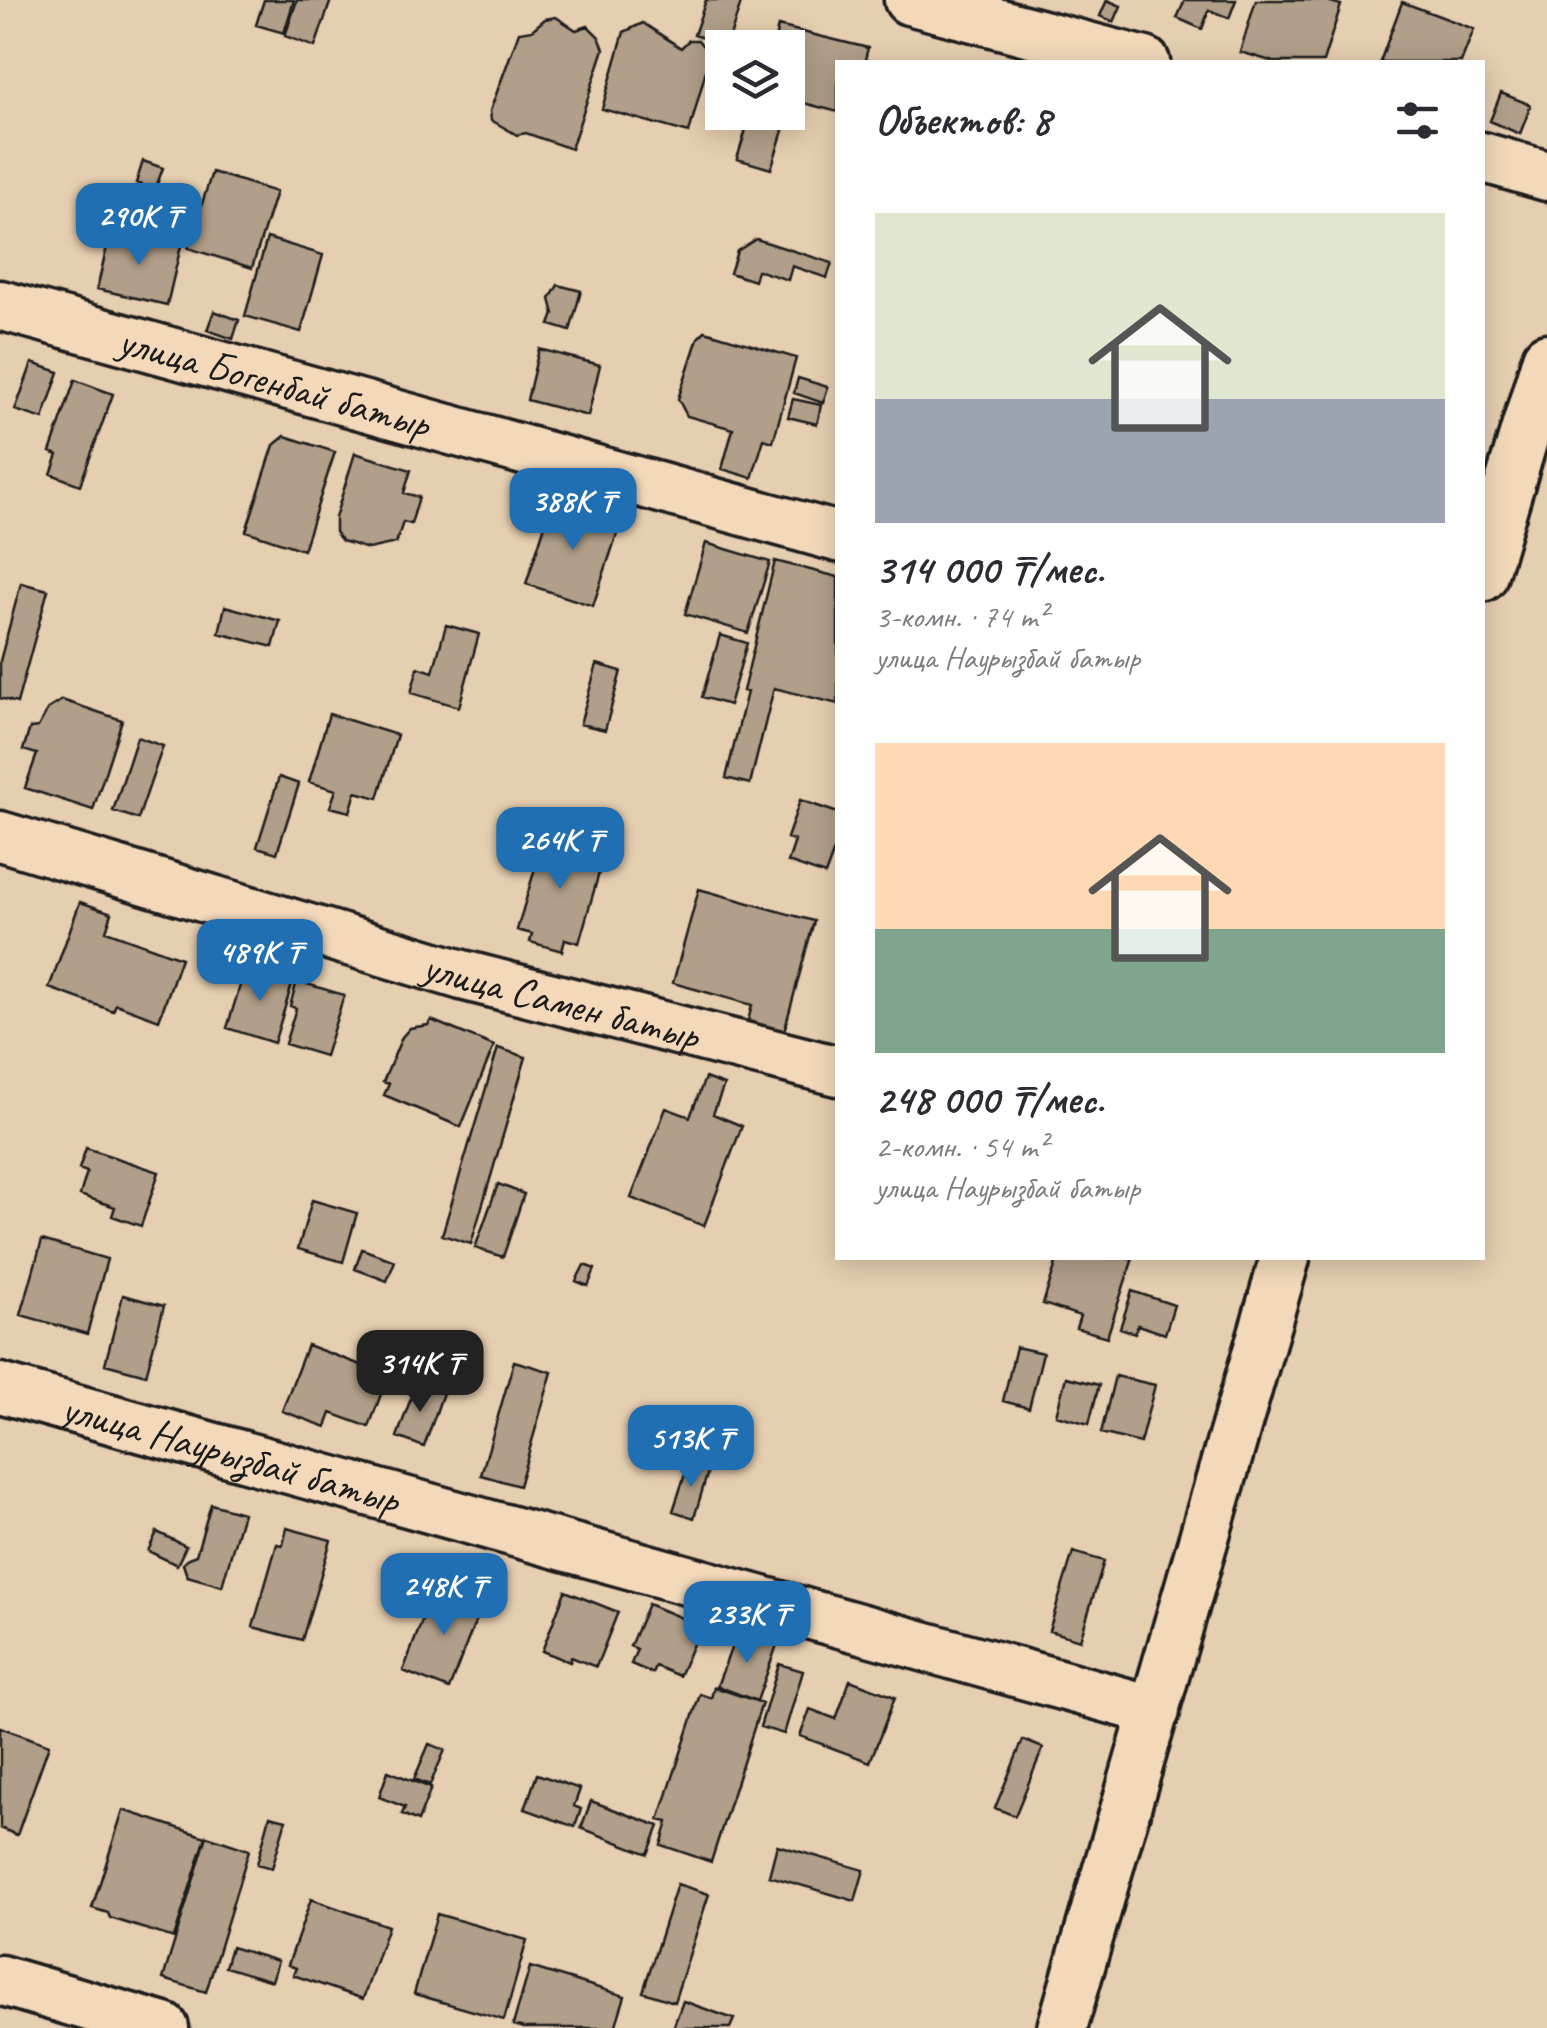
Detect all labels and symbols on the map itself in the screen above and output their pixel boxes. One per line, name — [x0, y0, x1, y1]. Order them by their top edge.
pin: 290K ₸ — [58, 183, 220, 268]
street label: улица Богенбай батыр — [110, 313, 438, 451]
pin: 388K ₸ — [492, 468, 654, 553]
pin: 264K ₸ — [479, 807, 641, 892]
pin: 489K ₸ — [179, 919, 341, 1004]
street label: улица Самен батыр — [414, 939, 707, 1063]
pin: 314K ₸ — [339, 1330, 501, 1415]
street label: улица Наурызбай батыр — [53, 1381, 407, 1527]
pin: 513K ₸ — [610, 1405, 772, 1490]
pin: 248K ₸ — [363, 1553, 525, 1638]
pin: 233K ₸ — [666, 1581, 828, 1666]

